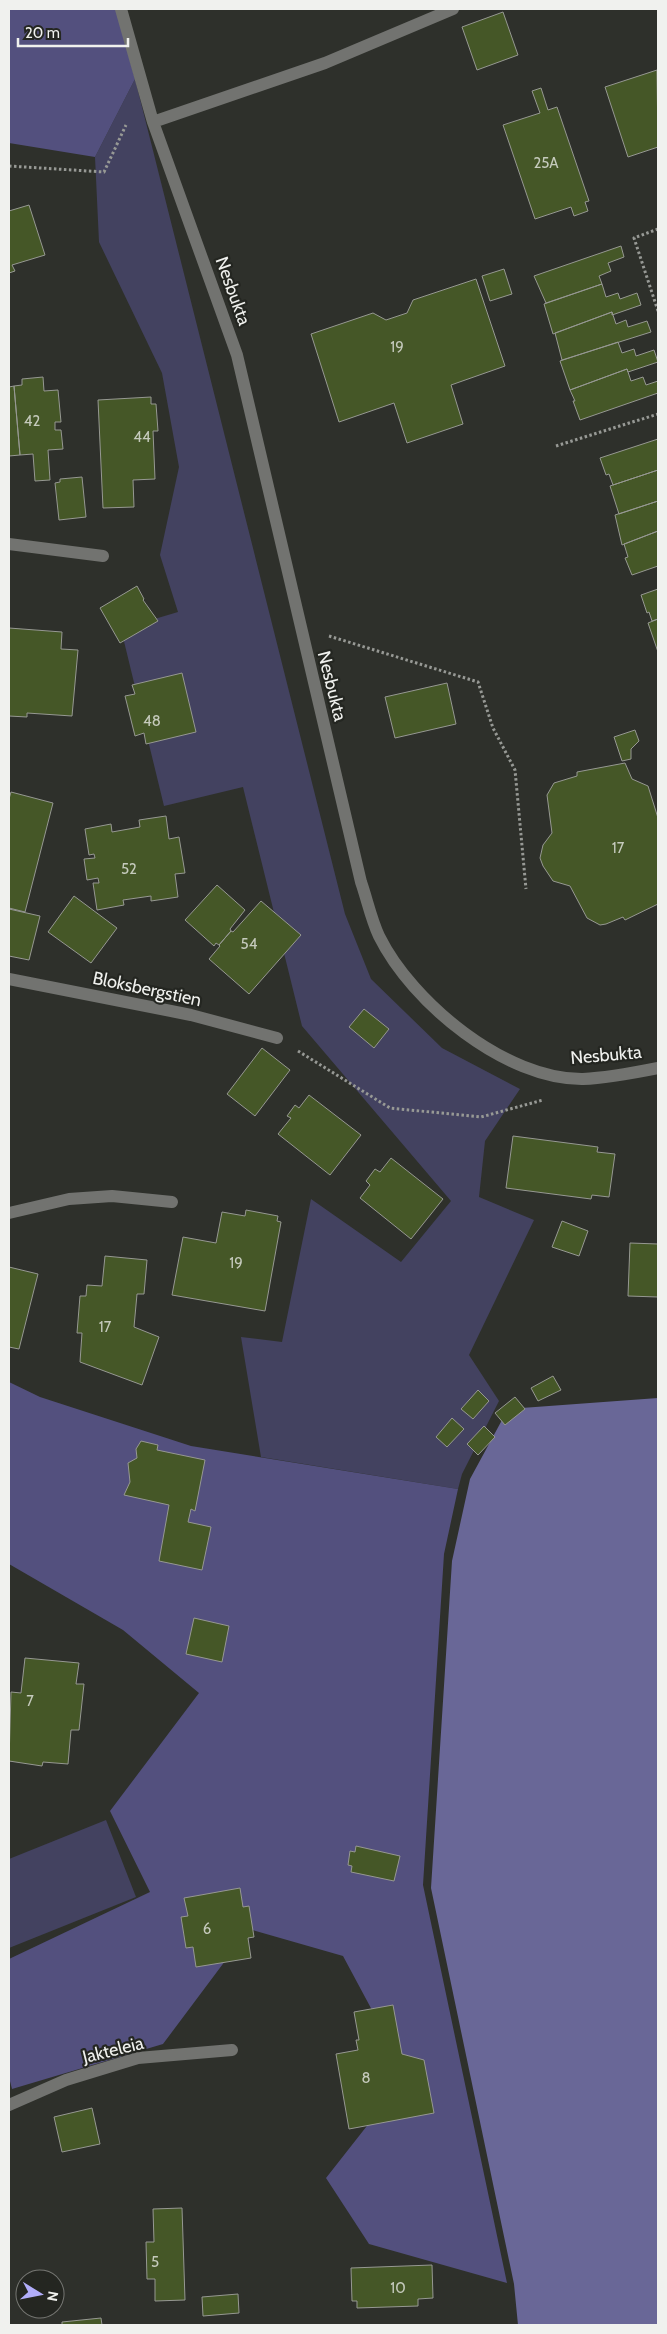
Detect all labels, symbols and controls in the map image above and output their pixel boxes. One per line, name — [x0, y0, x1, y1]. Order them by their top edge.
scale bar — [18, 15, 128, 47]
text: 20 m — [25, 24, 60, 42]
house number: 25A — [533, 154, 559, 172]
street label: Nesbukta — [210, 254, 256, 329]
house number: 19 — [390, 338, 404, 356]
house number: 42 — [24, 412, 40, 430]
house number: 44 — [133, 428, 151, 446]
street label: Nesbukta — [313, 649, 351, 724]
house number: 48 — [143, 712, 161, 730]
house number: 17 — [612, 839, 625, 857]
house number: 52 — [121, 860, 137, 878]
house number: 54 — [241, 935, 258, 953]
street label: Bloksbergstien — [91, 967, 203, 1011]
street label: Nesbukta — [570, 1041, 643, 1069]
house number: 19 — [229, 1254, 243, 1272]
house number: 17 — [99, 1318, 112, 1336]
house number: 7 — [26, 1692, 34, 1710]
house number: 6 — [203, 1920, 211, 1938]
street label: Jakteleia — [79, 2032, 146, 2068]
house number: 8 — [361, 2069, 371, 2087]
house number: 5 — [151, 2253, 159, 2271]
north arrow — [15, 2269, 65, 2319]
house number: 10 — [390, 2279, 406, 2297]
text: N — [43, 2290, 63, 2303]

